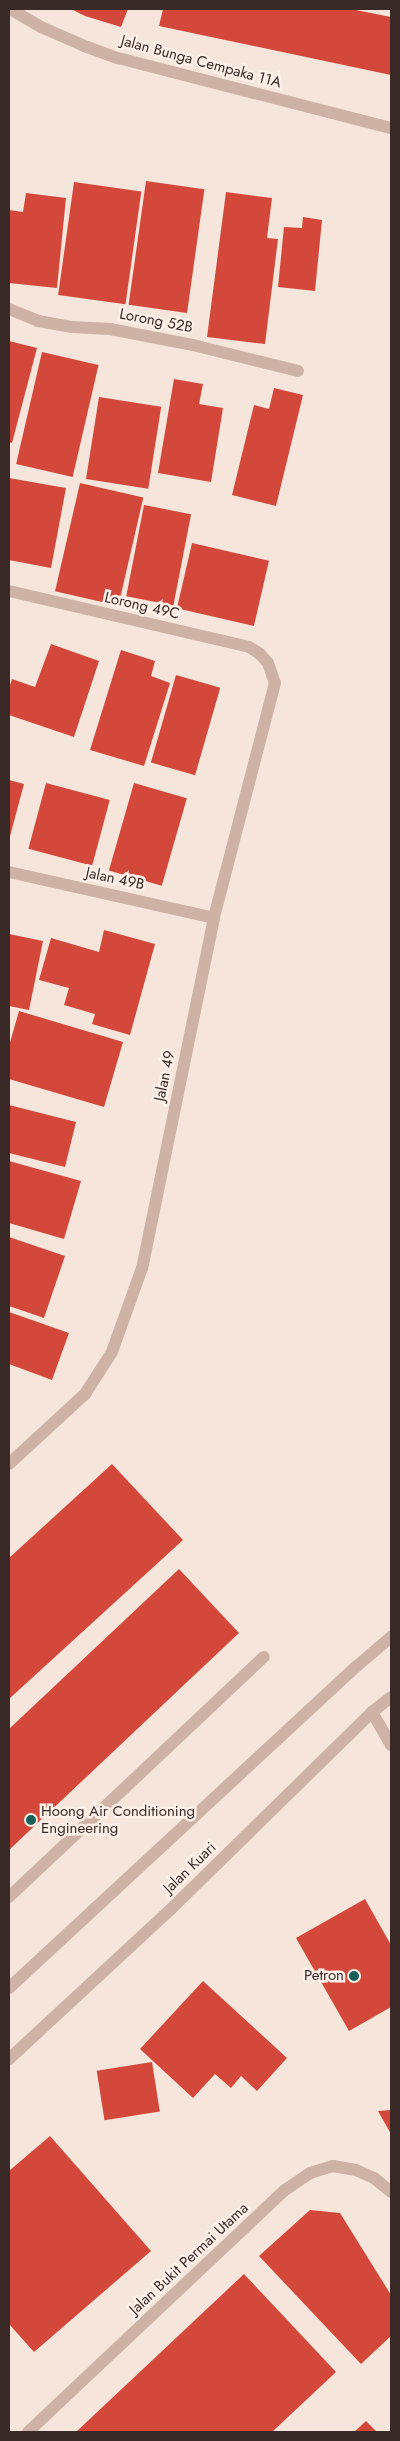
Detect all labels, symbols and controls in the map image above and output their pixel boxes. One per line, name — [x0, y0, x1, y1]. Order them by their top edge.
street label: Jalan Bunga Cempaka 11A — [119, 32, 283, 92]
street label: Lorong 52B — [118, 305, 194, 337]
street label: Lorong 49C — [103, 589, 181, 623]
street label: Jalan 49B — [84, 864, 146, 894]
street label: Jalan 49 — [151, 1049, 179, 1103]
place label: Hoong Air Conditioning Engineering — [41, 1802, 195, 1837]
marker: Hoong Air Conditioning Engineering — [25, 1814, 37, 1826]
street label: Jalan Kuari — [160, 1839, 220, 1897]
place label: Petron — [304, 1967, 344, 1985]
marker: Petron — [348, 1970, 360, 1982]
street label: Jalan Bukit Permai Utama — [126, 2199, 252, 2319]

